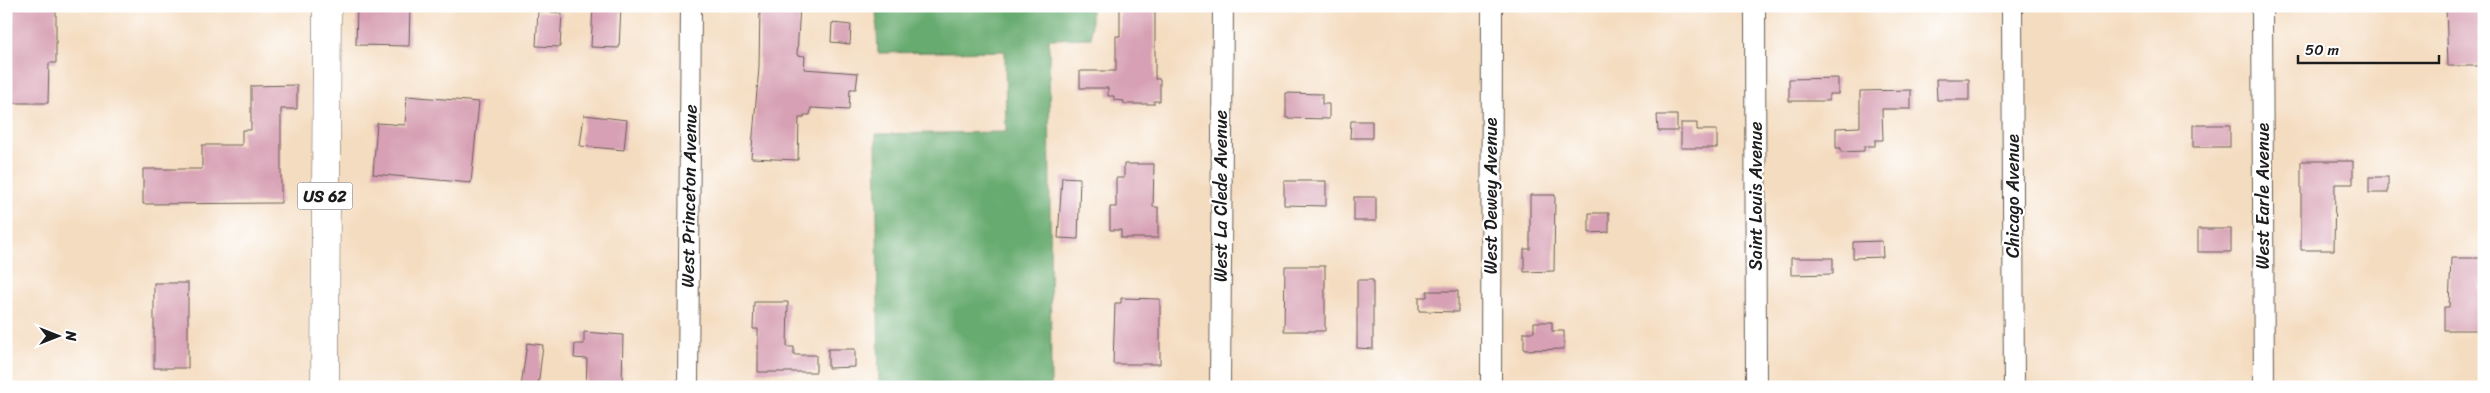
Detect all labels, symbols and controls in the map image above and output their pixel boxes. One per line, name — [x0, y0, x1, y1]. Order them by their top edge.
scale bar — [2298, 32, 2439, 64]
text: 50 m — [2305, 37, 2340, 63]
street label: West Princeton Avenue — [671, 104, 707, 288]
street label: West La Clede Avenue — [1205, 110, 1237, 282]
street label: West Dewey Avenue — [1475, 117, 1507, 274]
street label: Saint Louis Avenue — [1740, 122, 1772, 270]
street label: West Earle Avenue — [2247, 123, 2279, 269]
street label: Chicago Avenue — [1997, 134, 2029, 258]
road number: US 62 — [298, 182, 352, 210]
north arrow — [32, 310, 82, 360]
text: N — [58, 330, 83, 341]

